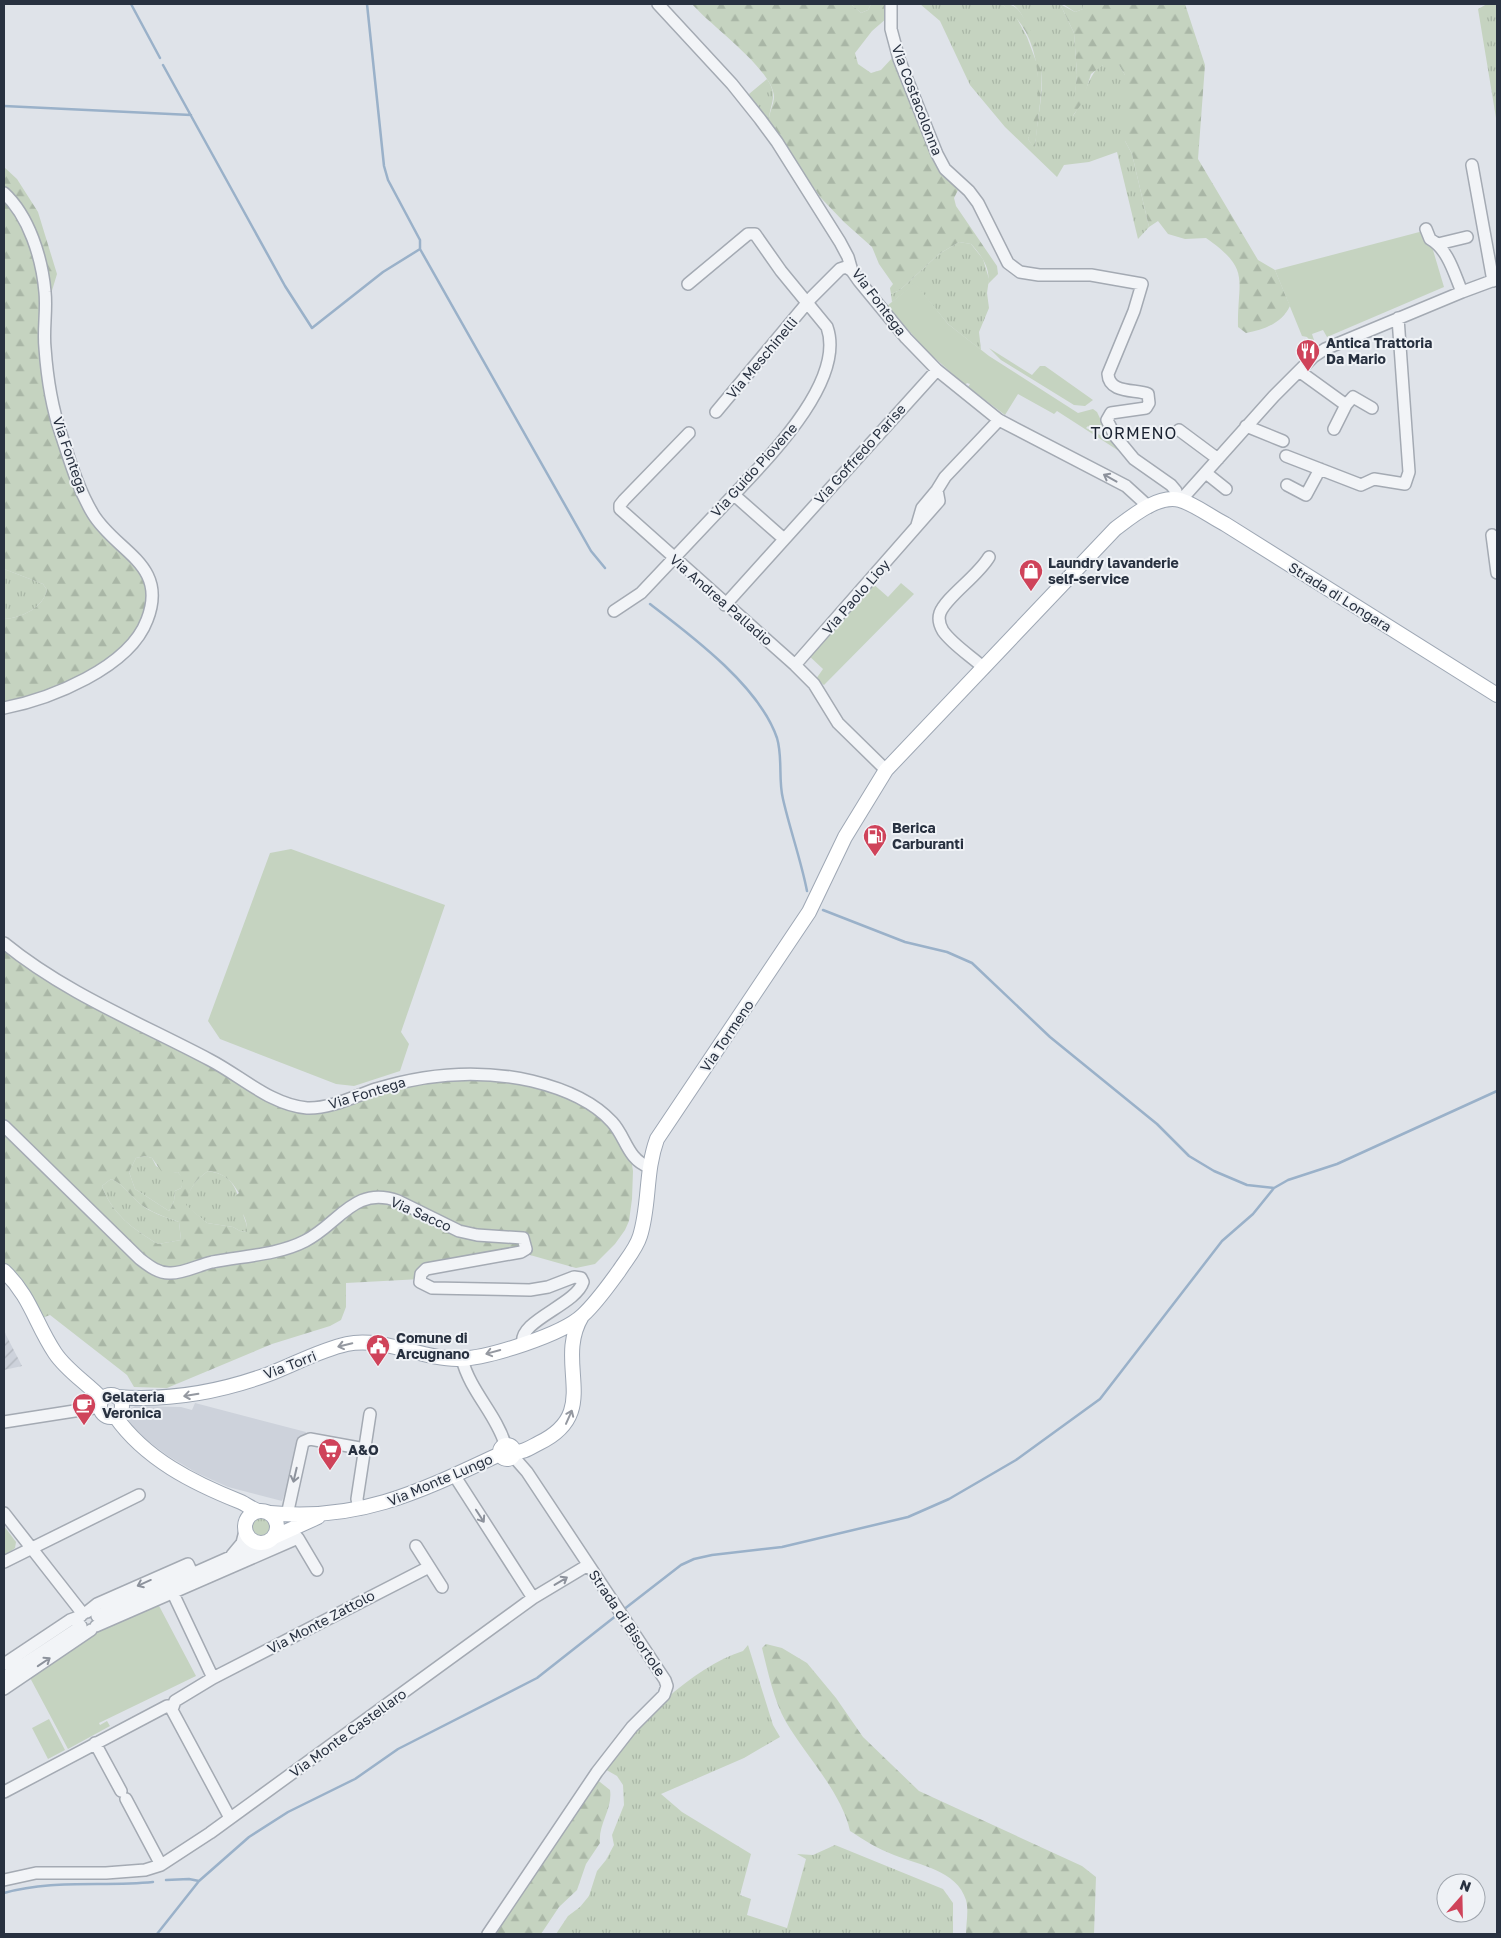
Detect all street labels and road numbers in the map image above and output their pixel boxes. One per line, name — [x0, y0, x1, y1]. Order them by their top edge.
street label: Via Costacolonna — [889, 42, 946, 158]
street label: Via Fontega — [849, 265, 910, 339]
street label: Via Meschinelli — [722, 313, 801, 402]
street label: Via Goffredo Parise — [810, 400, 909, 507]
street label: Via Fontega — [49, 414, 92, 495]
street label: Via Guido Piovene — [707, 419, 800, 520]
street label: Via Andrea Palladio — [666, 550, 776, 649]
street label: Via Paolo Lioy — [818, 556, 893, 638]
street label: Strada di Longara — [1286, 558, 1395, 635]
street label: Via Tormeno — [696, 996, 757, 1075]
street label: Via Fontega — [326, 1073, 408, 1112]
street label: Via Sacco — [388, 1193, 454, 1235]
street label: Via Torri — [261, 1347, 319, 1382]
street label: Via Monte Lungo — [385, 1450, 495, 1509]
street label: Strada di Bisortole — [586, 1566, 669, 1679]
street label: Via Monte Zattolo — [264, 1586, 377, 1657]
street label: Via Monte Castellaro — [286, 1685, 409, 1781]

